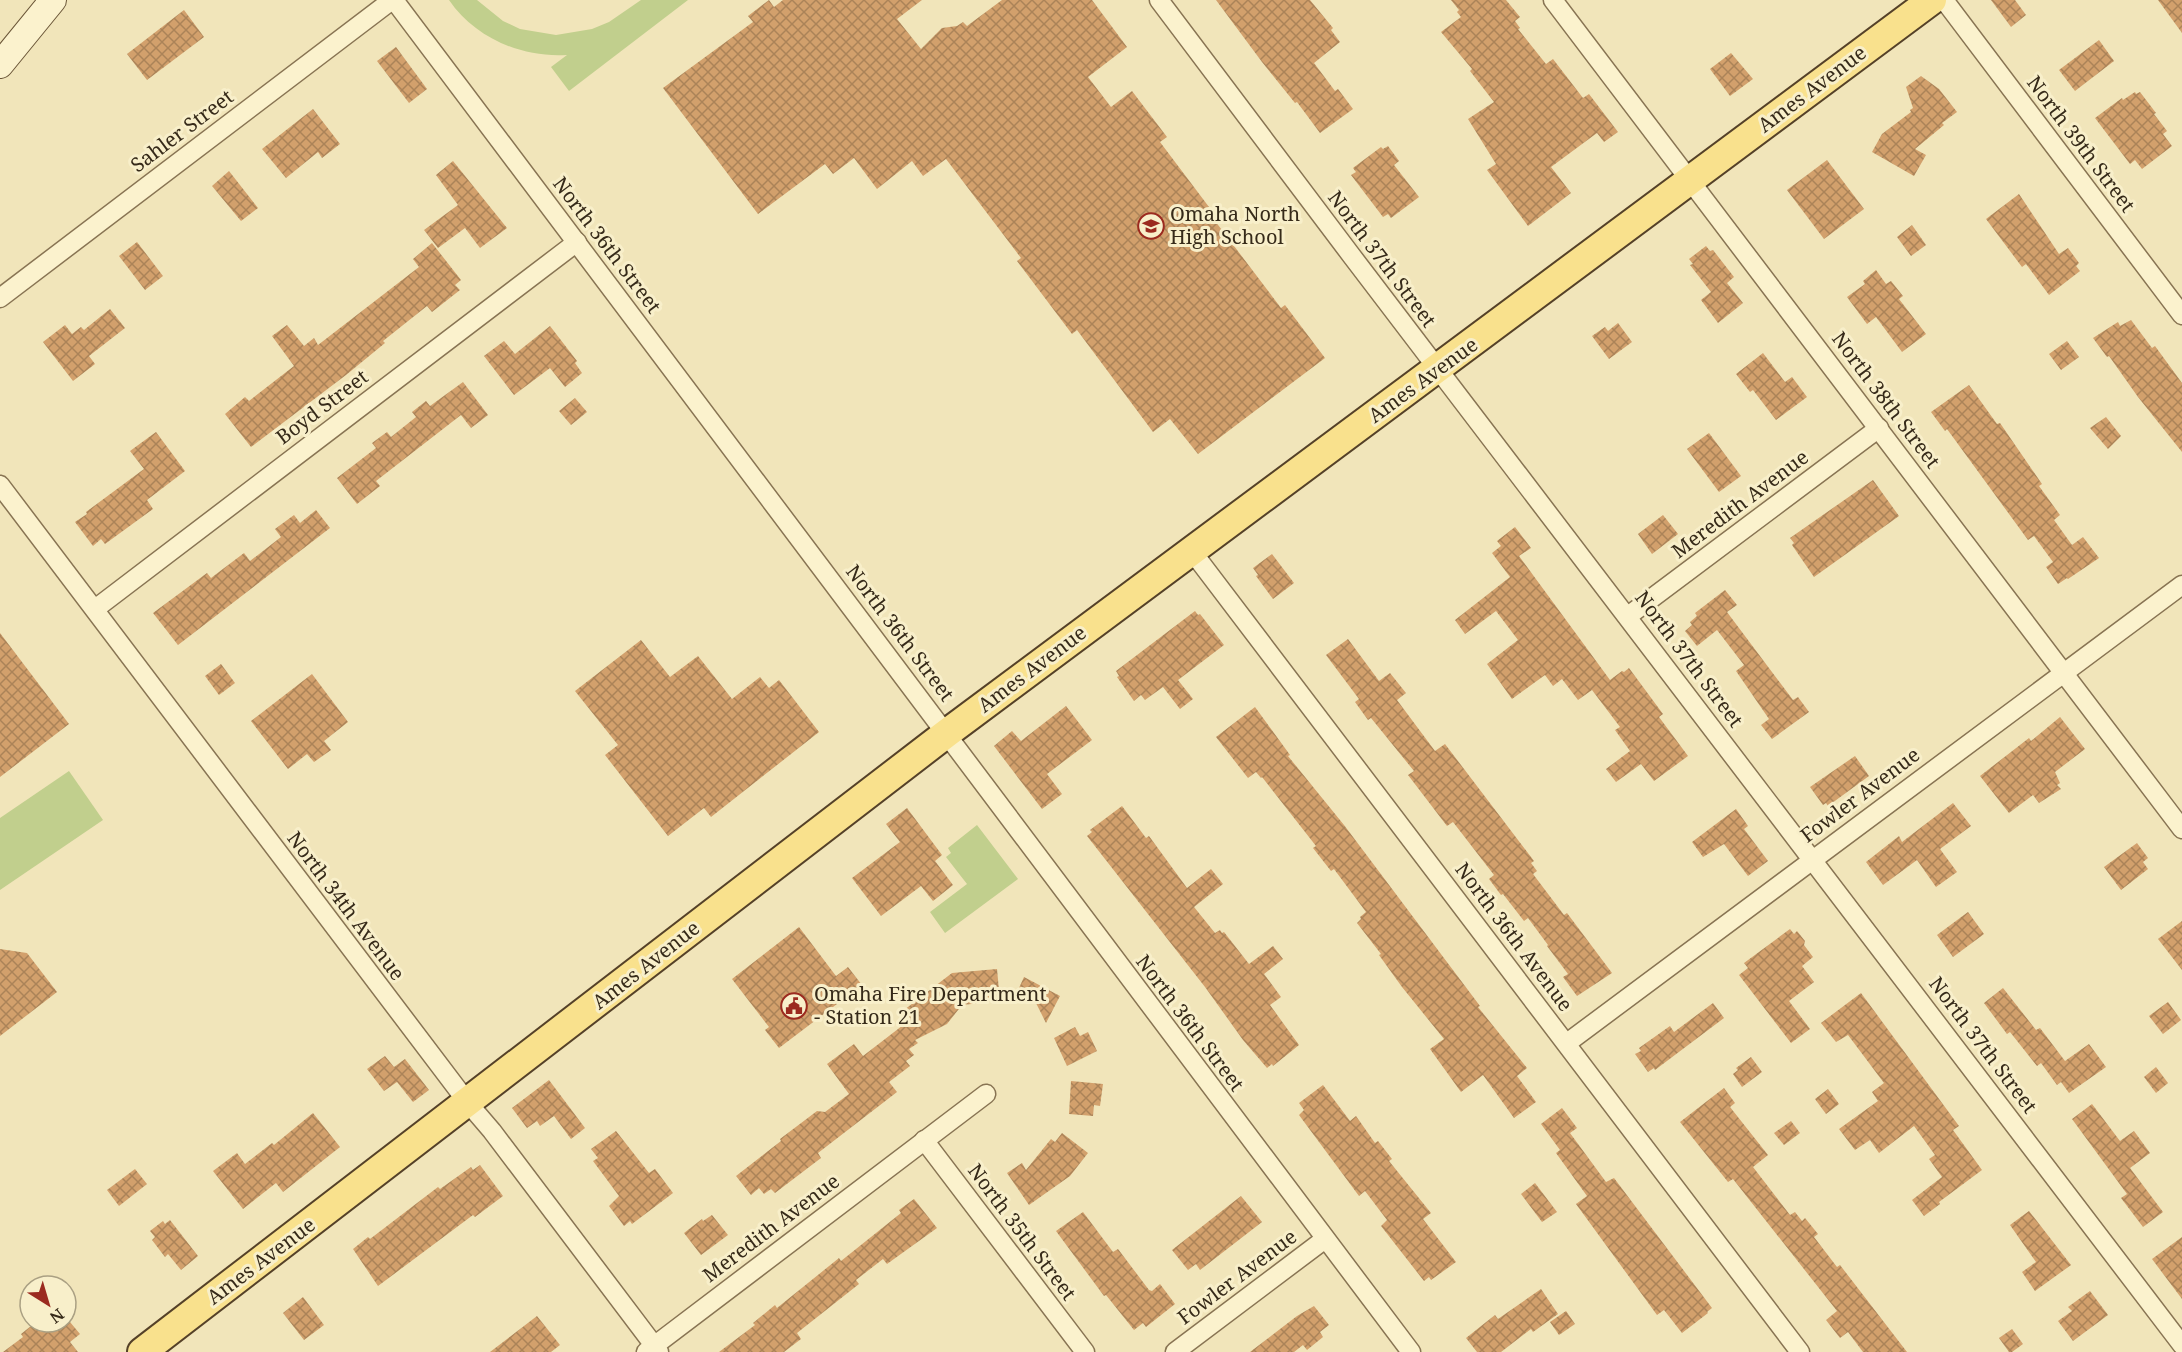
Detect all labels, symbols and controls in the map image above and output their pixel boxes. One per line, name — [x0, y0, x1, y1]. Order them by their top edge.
street label: Ames Avenue — [1752, 39, 1871, 138]
street label: North 39th Street — [2021, 70, 2142, 217]
street label: Sahler Street — [125, 83, 239, 178]
street label: North 36th Street — [547, 171, 668, 318]
street label: North 37th Street — [1322, 185, 1443, 332]
place label: Omaha North High School — [1170, 200, 1300, 250]
school or university icon: Omaha North High School — [1136, 211, 1166, 241]
street label: North 38th Street — [1826, 326, 1947, 473]
street label: Ames Avenue — [1362, 331, 1483, 429]
street label: Boyd Street — [270, 363, 373, 450]
street label: Meredith Avenue — [1666, 443, 1814, 564]
street label: North 36th Street — [840, 559, 961, 706]
street label: North 37th Street — [1629, 585, 1750, 732]
street label: Ames Avenue — [972, 619, 1091, 718]
street label: Fowler Avenue — [1795, 741, 1925, 848]
street label: North 34th Avenue — [281, 826, 411, 986]
street label: North 36th Avenue — [1449, 857, 1579, 1017]
street label: Ames Avenue — [586, 914, 705, 1015]
street label: North 36th Street — [1130, 949, 1251, 1096]
street label: North 37th Street — [1923, 971, 2044, 1118]
place label: Omaha Fire Department - Station 21 — [814, 980, 1046, 1030]
public building icon: Omaha Fire Department - Station 21 — [779, 991, 809, 1021]
street label: North 35th Street — [962, 1158, 1083, 1305]
street label: Meredith Avenue — [697, 1167, 845, 1288]
street label: Ames Avenue — [201, 1211, 320, 1310]
street label: Fowler Avenue — [1172, 1223, 1302, 1330]
north arrow — [18, 1274, 78, 1334]
text: N — [45, 1303, 69, 1329]

